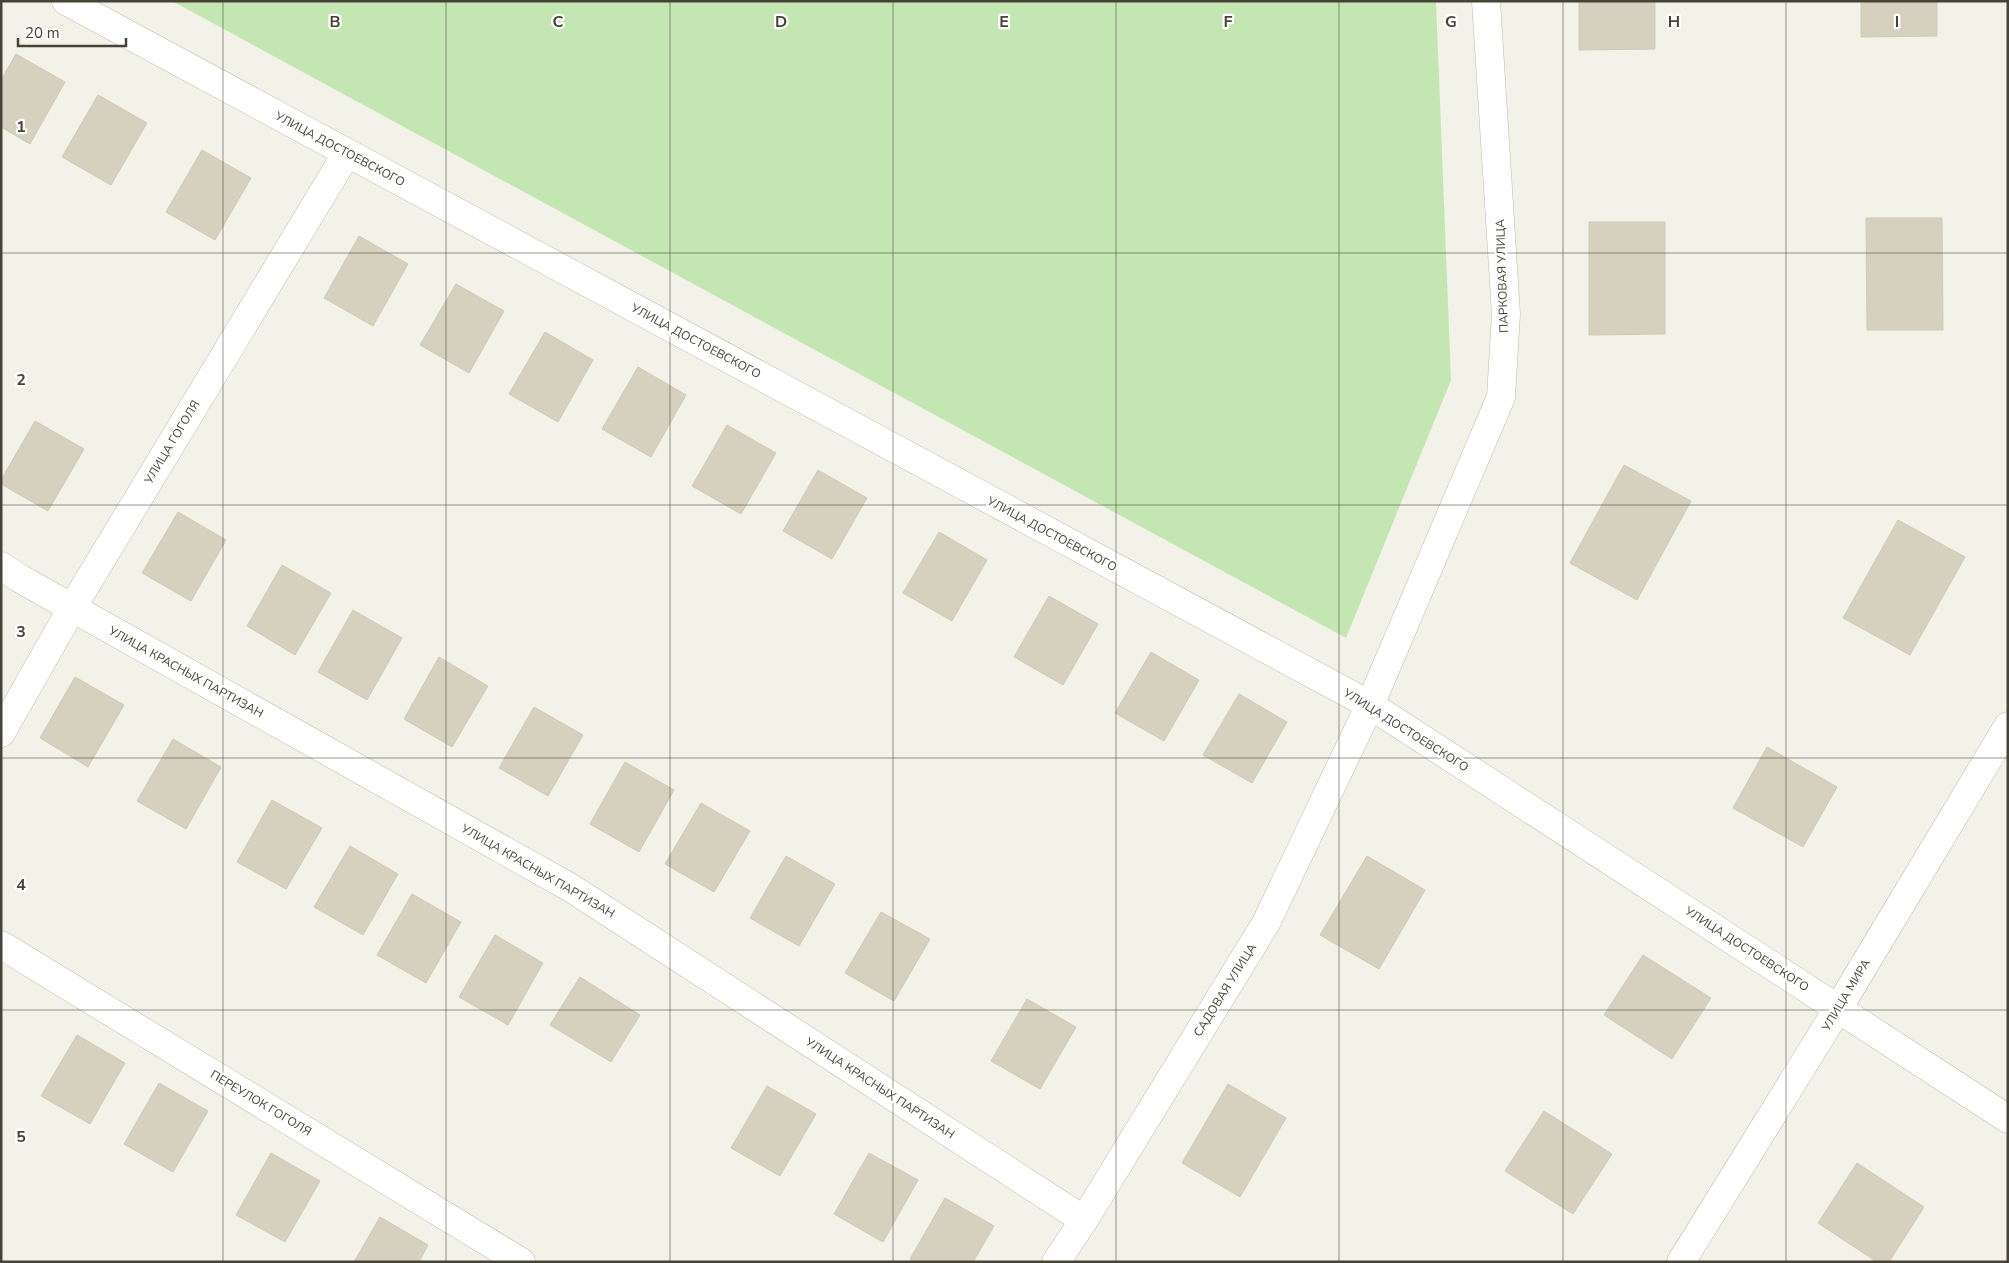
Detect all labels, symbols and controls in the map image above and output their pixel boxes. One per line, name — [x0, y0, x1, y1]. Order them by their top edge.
text: B — [329, 11, 341, 33]
text: C — [553, 11, 564, 33]
text: D — [775, 11, 787, 33]
text: E — [999, 11, 1009, 33]
text: F — [1224, 11, 1233, 33]
text: G — [1445, 11, 1457, 33]
text: H — [1668, 11, 1680, 33]
text: I — [1895, 11, 1899, 33]
scale bar — [18, 15, 125, 47]
text: 20 m — [25, 23, 60, 43]
street label: УЛИЦА ДОСТОЕВСКОГО — [271, 107, 408, 190]
text: 1 — [16, 116, 26, 138]
street label: ПАРКОВАЯ УЛИЦА — [1492, 219, 1512, 333]
street label: УЛИЦА ДОСТОЕВСКОГО — [627, 299, 764, 382]
text: 2 — [16, 369, 26, 391]
street label: УЛИЦА ГОГОЛЯ — [140, 397, 203, 488]
street label: УЛИЦА ДОСТОЕВСКОГО — [983, 492, 1120, 575]
text: 3 — [16, 621, 26, 643]
street label: УЛИЦА КРАСНЫХ ПАРТИЗАН — [105, 622, 266, 721]
street label: УЛИЦА ДОСТОЕВСКОГО — [1339, 684, 1472, 775]
street label: УЛИЦА КРАСНЫХ ПАРТИЗАН — [457, 820, 618, 922]
text: 4 — [16, 874, 26, 896]
street label: УЛИЦА ДОСТОЕВСКОГО — [1681, 902, 1812, 995]
street label: САДОВАЯ УЛИЦА — [1190, 940, 1260, 1040]
street label: УЛИЦА МИРА — [1818, 956, 1874, 1035]
street label: УЛИЦА КРАСНЫХ ПАРТИЗАН — [802, 1033, 958, 1142]
street label: ПЕРЕУЛОК ГОГОЛЯ — [207, 1066, 315, 1140]
text: 5 — [16, 1126, 26, 1148]

